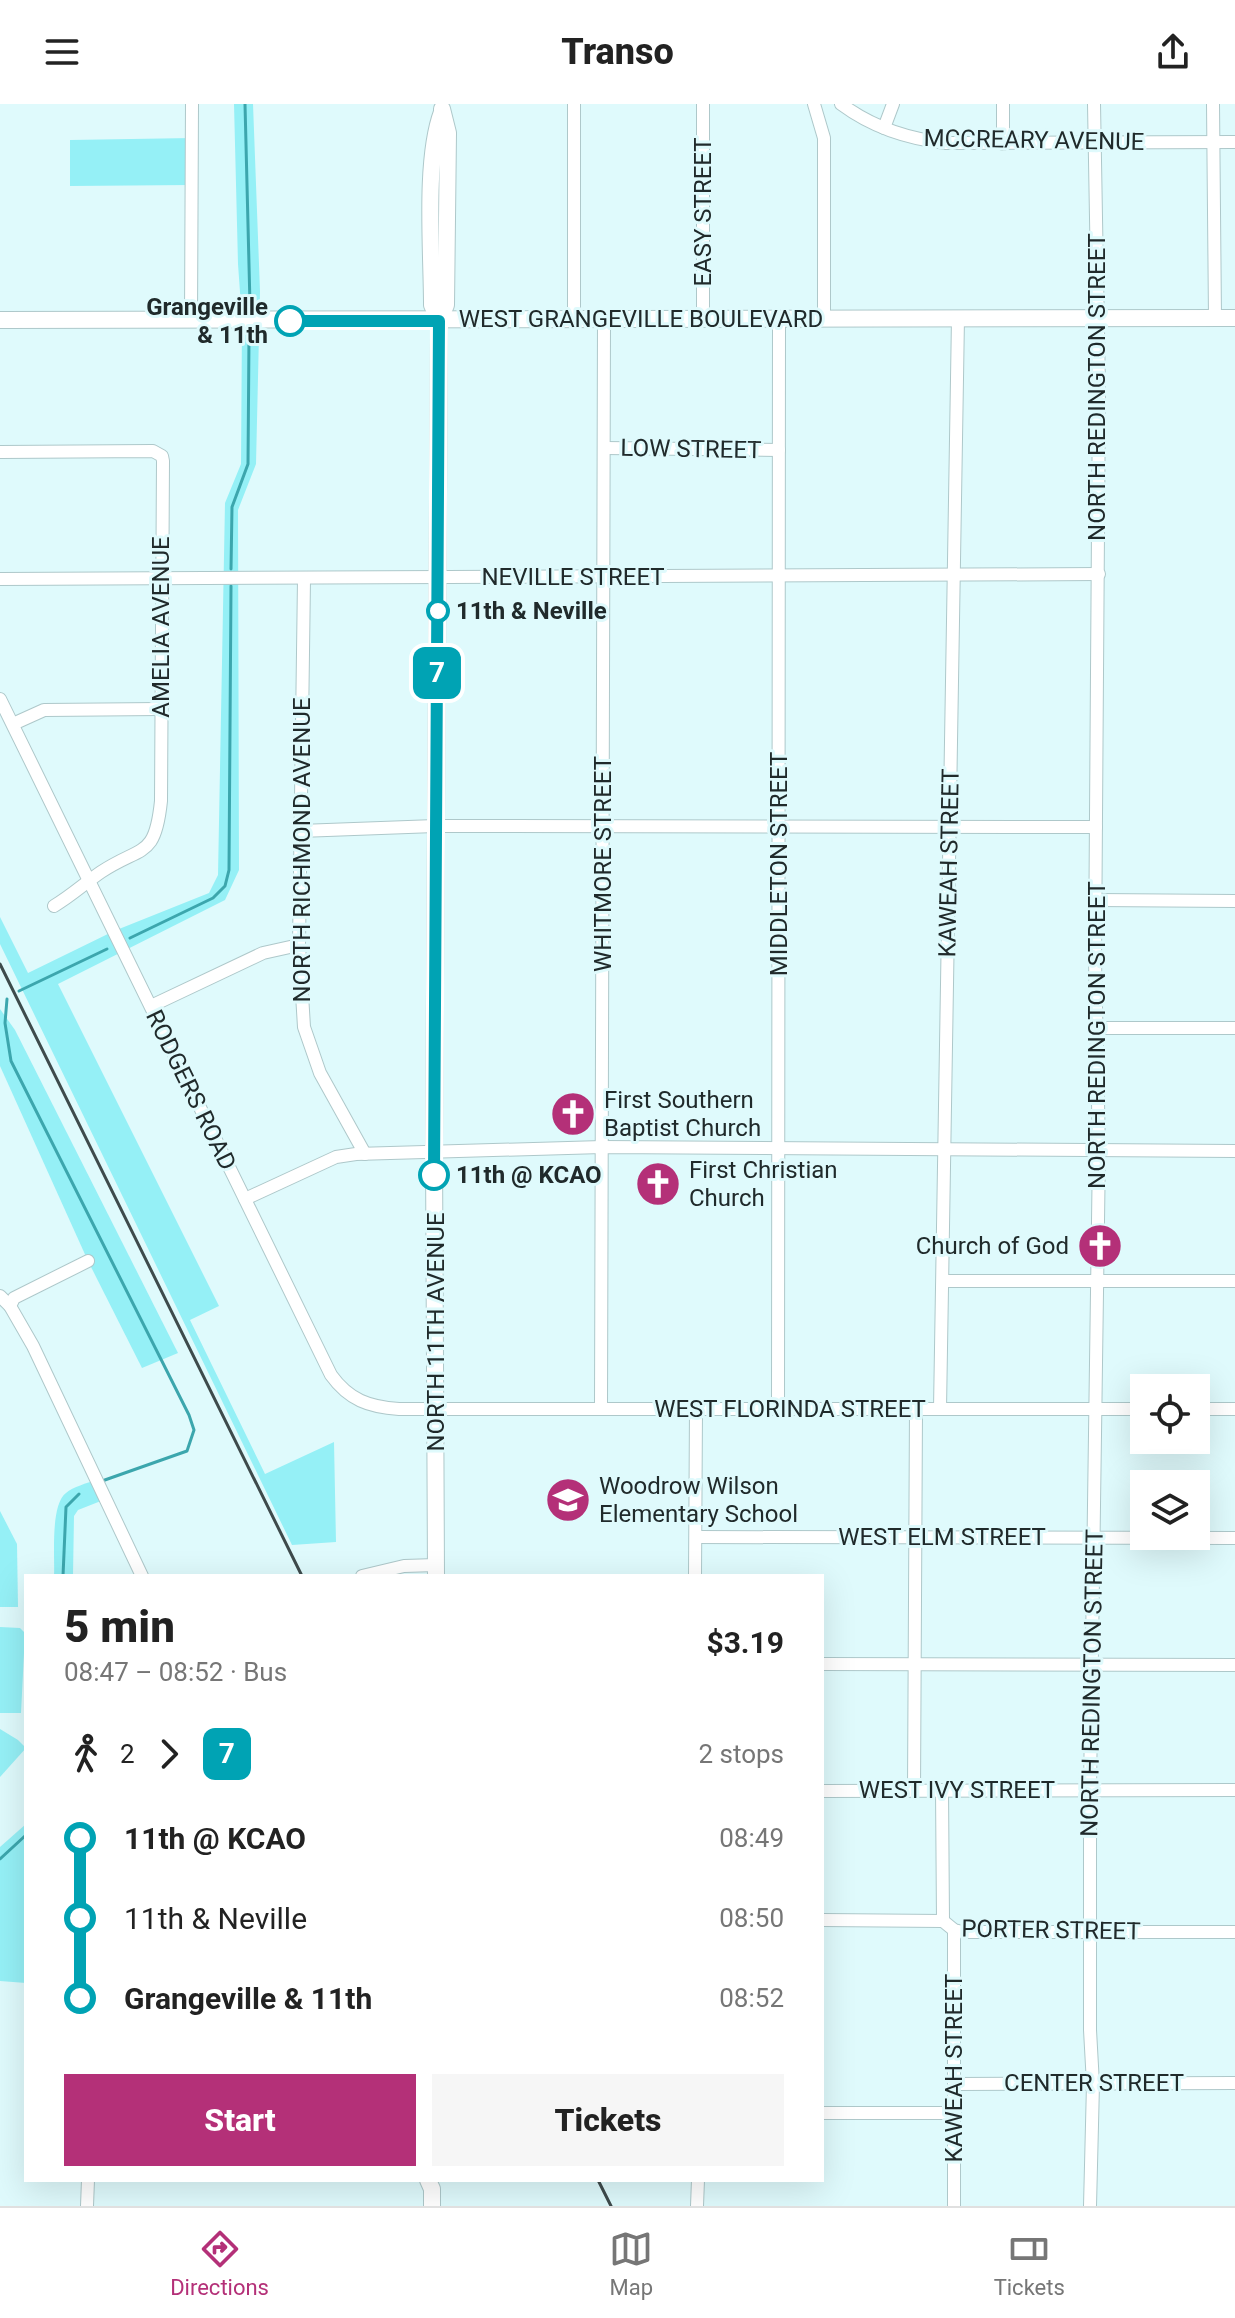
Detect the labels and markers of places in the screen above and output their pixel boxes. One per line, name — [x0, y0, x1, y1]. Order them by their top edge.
place label: Grangeville & 11th — [146, 293, 268, 349]
marker: Grangeville & 11th — [275, 306, 305, 336]
place label: 11th & Neville — [456, 597, 607, 625]
marker: 11th & Neville — [427, 600, 449, 622]
place label: First Southern Baptist Church — [604, 1086, 761, 1142]
church icon: First Southern Baptist Church — [549, 1090, 597, 1138]
place label: First Christian Church — [689, 1156, 838, 1212]
marker: 11th @ KCAO — [419, 1160, 449, 1190]
church icon: First Christian Church — [634, 1160, 682, 1208]
place label: 11th @ KCAO — [456, 1161, 602, 1189]
church icon: Church of God — [1076, 1222, 1124, 1270]
place label: Church of God — [916, 1232, 1069, 1260]
place label: Woodrow Wilson Elementary School — [599, 1472, 798, 1528]
school or university icon: Woodrow Wilson Elementary School — [544, 1476, 592, 1524]

